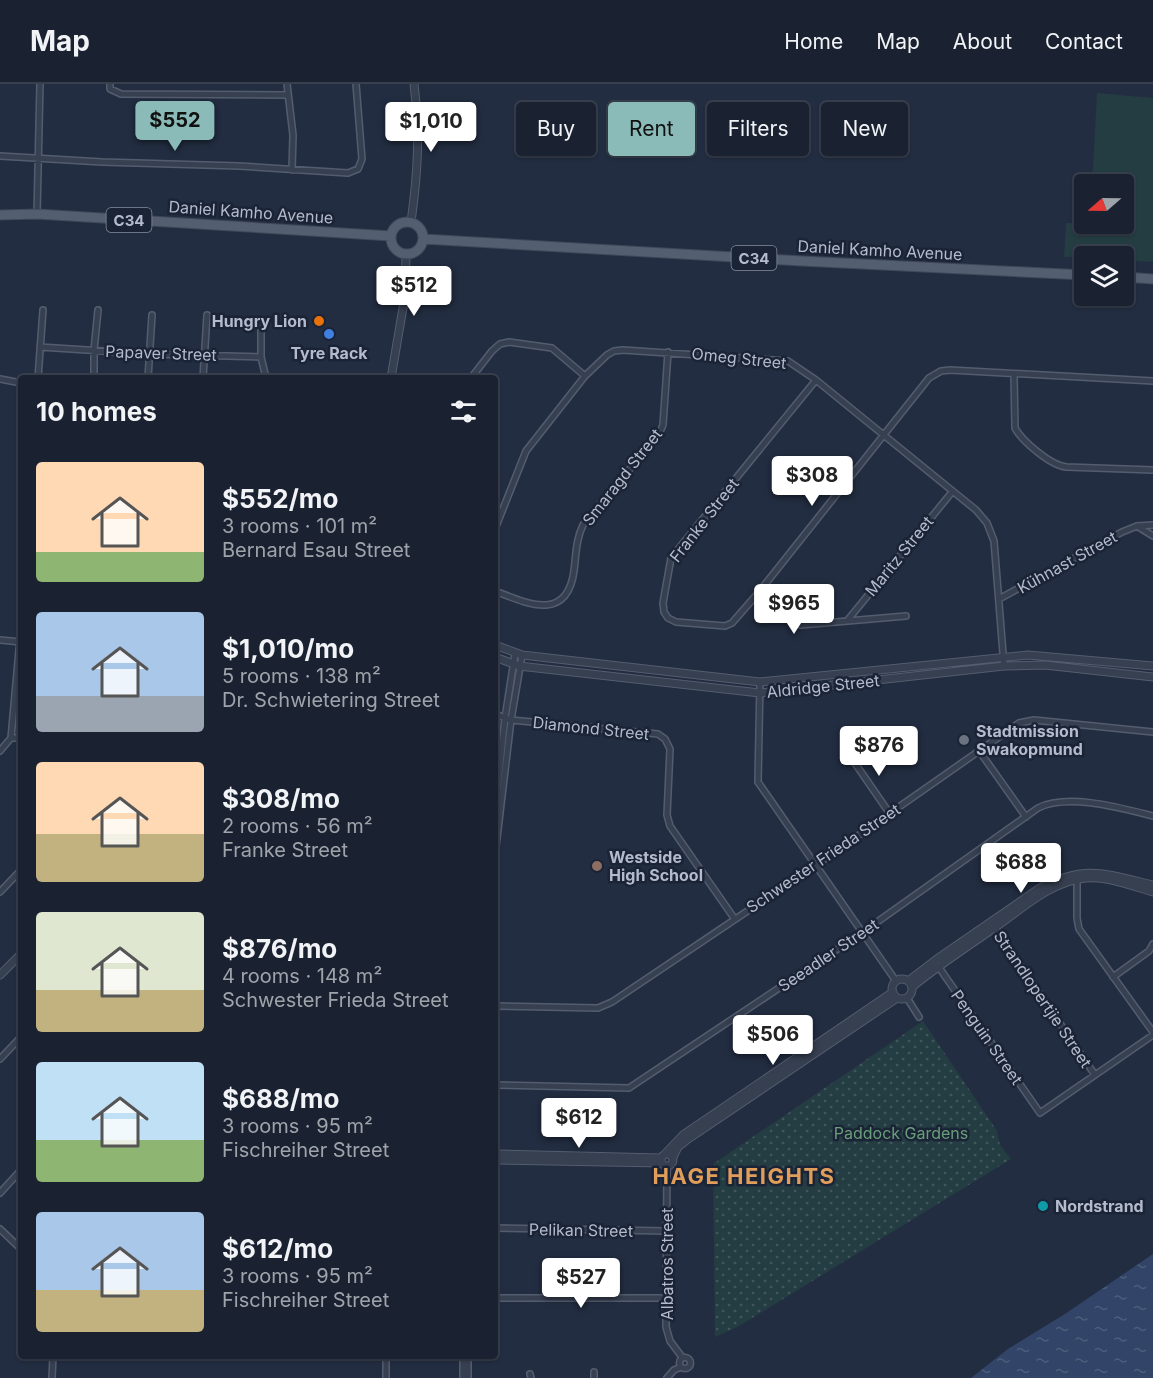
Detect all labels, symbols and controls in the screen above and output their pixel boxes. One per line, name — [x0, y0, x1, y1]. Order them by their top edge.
text: Map — [30, 24, 90, 58]
text: Home — [784, 29, 843, 54]
text: Map — [876, 29, 920, 54]
text: About — [953, 29, 1012, 54]
text: Contact — [1045, 29, 1123, 54]
pin: $552 — [139, 101, 211, 152]
pin: $1,010 — [382, 102, 480, 153]
chip: Buy — [516, 102, 596, 156]
chip: Rent — [608, 102, 695, 156]
chip: Filters — [707, 102, 809, 156]
chip: New — [821, 102, 908, 156]
text: $552 — [149, 108, 201, 132]
text: $1,010 — [399, 109, 463, 133]
north arrow — [1074, 174, 1134, 234]
map controls — [1074, 174, 1134, 306]
street label: Daniel Kamho Avenue — [168, 196, 334, 228]
road number: C34 — [106, 208, 152, 232]
street label: Daniel Kamho Avenue — [797, 236, 963, 264]
road number: C34 — [732, 246, 777, 270]
button: layers — [1074, 246, 1134, 306]
pin: $512 — [378, 266, 450, 317]
text: $512 — [390, 273, 438, 297]
place label: Hungry Lion — [212, 311, 307, 331]
marker: Hungry Lion — [312, 314, 326, 328]
marker: Tyre Rack — [322, 327, 336, 341]
street label: Papaver Street — [105, 341, 217, 365]
place label: Tyre Rack — [290, 343, 368, 363]
street label: Omeg Street — [691, 343, 787, 373]
icon: filters — [447, 395, 480, 428]
text: 10 homes — [36, 396, 157, 427]
street label: Smaragd Street — [578, 425, 666, 529]
pin: $308 — [776, 456, 848, 507]
text: $308 — [786, 463, 838, 487]
street label: Franke Street — [665, 474, 743, 566]
text: $552/mo — [222, 483, 338, 514]
icon: home — [84, 486, 156, 558]
street label: Maritz Street — [861, 512, 937, 600]
text: 3 rooms · 101 m² — [222, 514, 377, 538]
street label: Kühnast Street — [1014, 526, 1120, 598]
text: Bernard Esau Street — [222, 538, 410, 562]
pin: $965 — [758, 584, 830, 635]
text: $965 — [768, 591, 820, 615]
text: $1,010/mo — [222, 633, 354, 664]
icon: home — [84, 636, 156, 708]
text: 5 rooms · 138 m² — [222, 664, 381, 688]
street label: Aldridge Street — [766, 670, 880, 702]
text: Dr. Schwietering Street — [222, 688, 440, 712]
street label: Diamond Street — [532, 712, 650, 744]
place label: Stadtmission Swakopmund — [976, 721, 1083, 759]
pin: $876 — [843, 726, 915, 777]
text: $876 — [854, 733, 904, 757]
marker: Stadtmission Swakopmund — [957, 733, 971, 747]
text: $308/mo — [222, 783, 340, 814]
icon: home — [84, 786, 156, 858]
street label: Schwester Frieda Street — [742, 799, 904, 917]
text: 2 rooms · 56 m² — [222, 814, 373, 838]
text: Franke Street — [222, 838, 348, 862]
pin: $688 — [985, 843, 1057, 894]
place label: Westside High School — [609, 847, 703, 885]
text: $688 — [995, 850, 1047, 874]
marker: Westside High School — [590, 859, 604, 873]
street label: Seeadler Street — [774, 914, 882, 996]
street label: Strandlopertjie Street — [990, 927, 1096, 1071]
text: $876/mo — [222, 933, 337, 964]
icon: home — [84, 936, 156, 1008]
text: 4 rooms · 148 m² — [222, 964, 382, 988]
street label: Penguin Street — [947, 986, 1027, 1088]
text: Schwester Frieda Street — [222, 988, 449, 1012]
pin: $506 — [737, 1015, 809, 1066]
text: $506 — [747, 1022, 799, 1046]
text: $688/mo — [222, 1083, 340, 1114]
icon: home — [84, 1086, 156, 1158]
pin: $612 — [543, 1098, 615, 1149]
text: $612 — [555, 1105, 603, 1129]
text: 3 rooms · 95 m² — [222, 1114, 373, 1138]
park label: Paddock Gardens — [834, 1123, 968, 1143]
text: Fischreiher Street — [222, 1138, 389, 1162]
district label: HAGE HEIGHTS — [652, 1163, 836, 1189]
place label: Nordstrand — [1055, 1196, 1144, 1216]
marker: Nordstrand — [1036, 1199, 1050, 1213]
street label: Albatros Street — [657, 1208, 677, 1320]
street label: Pelikan Street — [529, 1219, 633, 1241]
text: $612/mo — [222, 1233, 333, 1264]
icon: home — [84, 1236, 156, 1308]
pin: $527 — [545, 1258, 617, 1309]
text: 3 rooms · 95 m² — [222, 1264, 373, 1288]
text: $527 — [556, 1265, 606, 1289]
text: Fischreiher Street — [222, 1288, 389, 1312]

